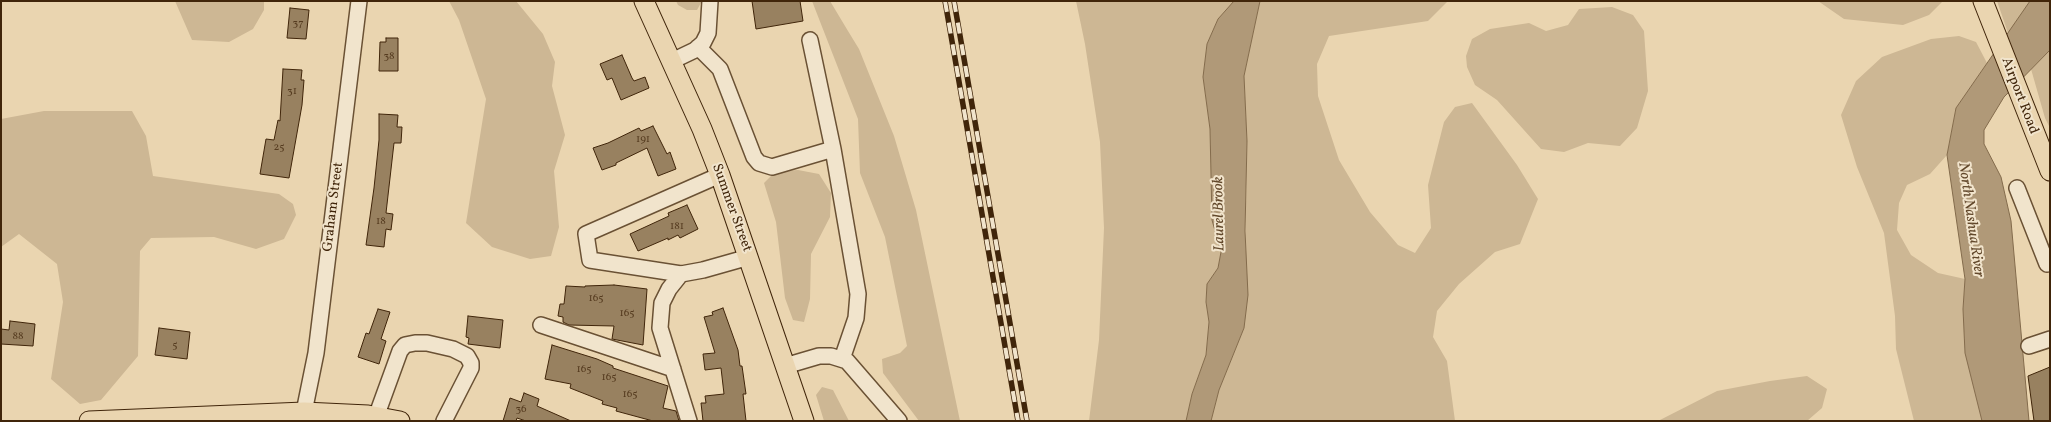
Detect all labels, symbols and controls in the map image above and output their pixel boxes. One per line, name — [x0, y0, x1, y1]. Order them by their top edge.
house number: 37 — [293, 17, 303, 31]
house number: 38 — [383, 50, 395, 64]
street label: Airport Road — [1997, 55, 2041, 137]
house number: 31 — [287, 85, 297, 99]
house number: 191 — [636, 133, 650, 147]
house number: 25 — [273, 141, 285, 155]
street label: Graham Street — [320, 161, 348, 253]
water label: North Nashua River — [1953, 161, 1987, 279]
street label: Summer Street — [707, 162, 755, 254]
water label: Laurel Brook — [1210, 176, 1230, 252]
house number: 18 — [376, 215, 386, 229]
house number: 181 — [670, 220, 684, 234]
house number: 165 — [588, 292, 604, 306]
house number: 165 — [619, 307, 635, 321]
house number: 88 — [12, 330, 24, 344]
house number: 5 — [172, 339, 178, 353]
house number: 165 — [576, 363, 592, 377]
house number: 165 — [601, 371, 617, 385]
house number: 165 — [622, 388, 638, 402]
house number: 36 — [515, 403, 527, 417]

